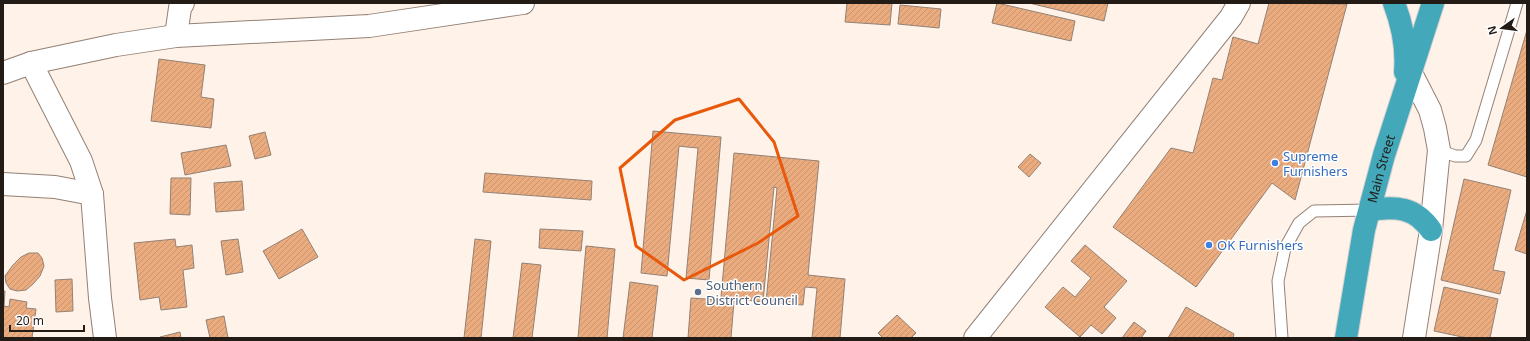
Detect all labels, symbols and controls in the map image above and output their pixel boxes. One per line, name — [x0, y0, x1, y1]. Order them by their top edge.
north arrow — [1482, 8, 1522, 48]
text: N — [1483, 24, 1500, 37]
street label: Main Street — [1363, 132, 1399, 205]
place label: Supreme Furnishers — [1283, 147, 1348, 180]
marker: Supreme Furnishers — [1270, 158, 1280, 168]
place label: OK Furnishers — [1217, 236, 1303, 254]
marker: OK Furnishers — [1204, 240, 1214, 250]
place label: Southern District Council — [706, 276, 798, 309]
marker: Southern District Council — [693, 287, 703, 297]
scale bar — [10, 307, 84, 333]
text: 20 m — [16, 312, 44, 329]

